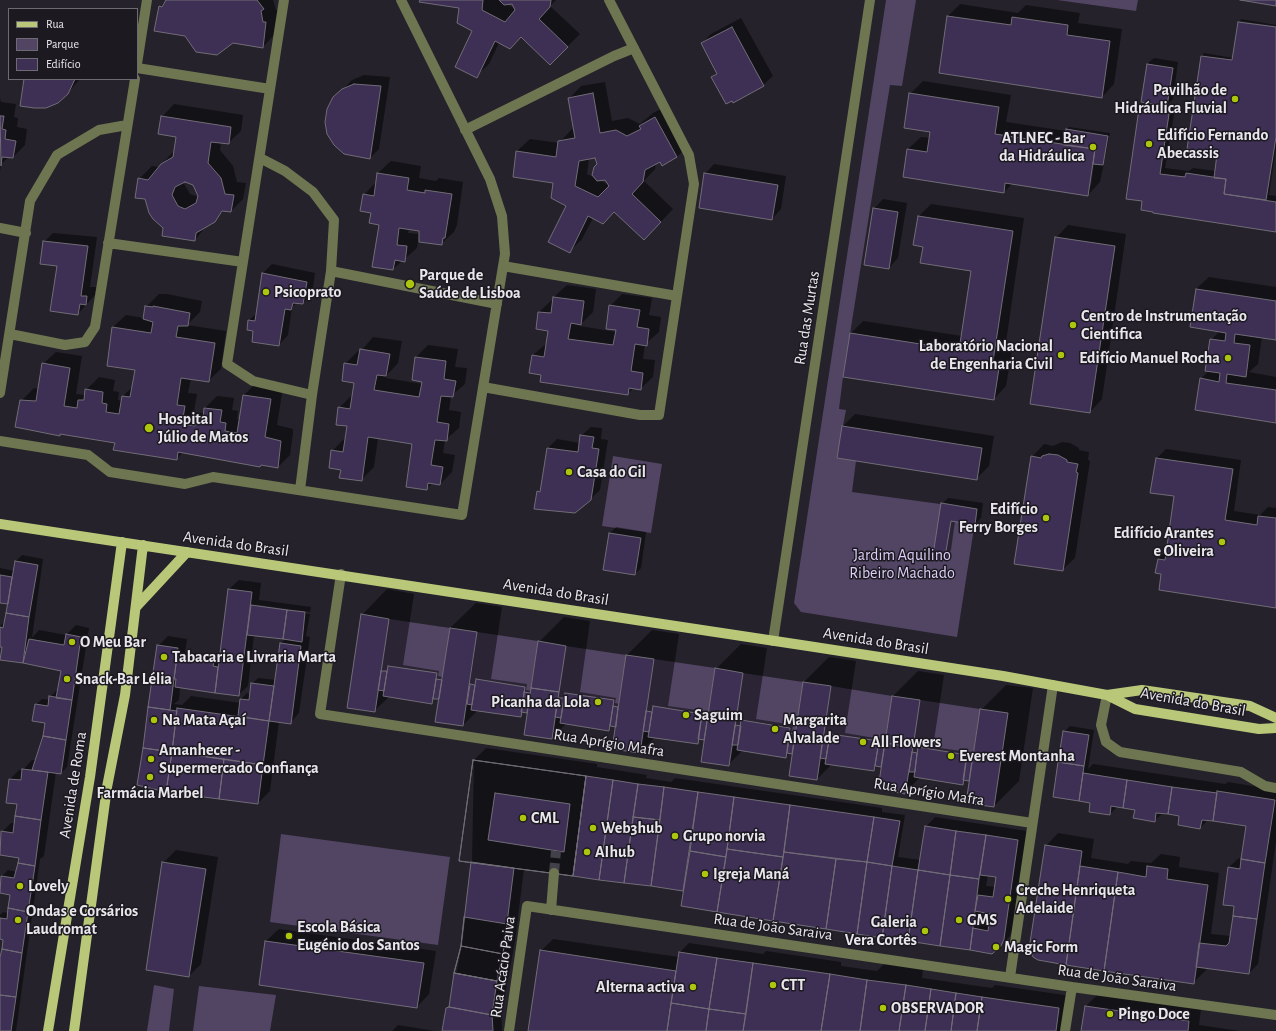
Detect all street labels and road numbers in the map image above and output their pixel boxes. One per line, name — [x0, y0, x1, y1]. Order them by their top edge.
street label: Rua das Murtas — [790, 270, 824, 366]
street label: Avenida do Brasil — [182, 527, 290, 561]
street label: Avenida do Brasil — [502, 574, 610, 610]
street label: Avenida do Brasil — [822, 623, 930, 659]
street label: Avenida do Brasil — [1139, 683, 1247, 721]
street label: Rua Aprígio Mafra — [552, 725, 666, 761]
street label: Avenida de Roma — [55, 730, 91, 840]
street label: Rua Aprígio Mafra — [872, 774, 986, 810]
street label: Rua de João Saraiva — [712, 909, 834, 945]
street label: Rua Acácio Paiva — [486, 915, 520, 1019]
street label: Rua de João Saraiva — [1056, 960, 1178, 996]

